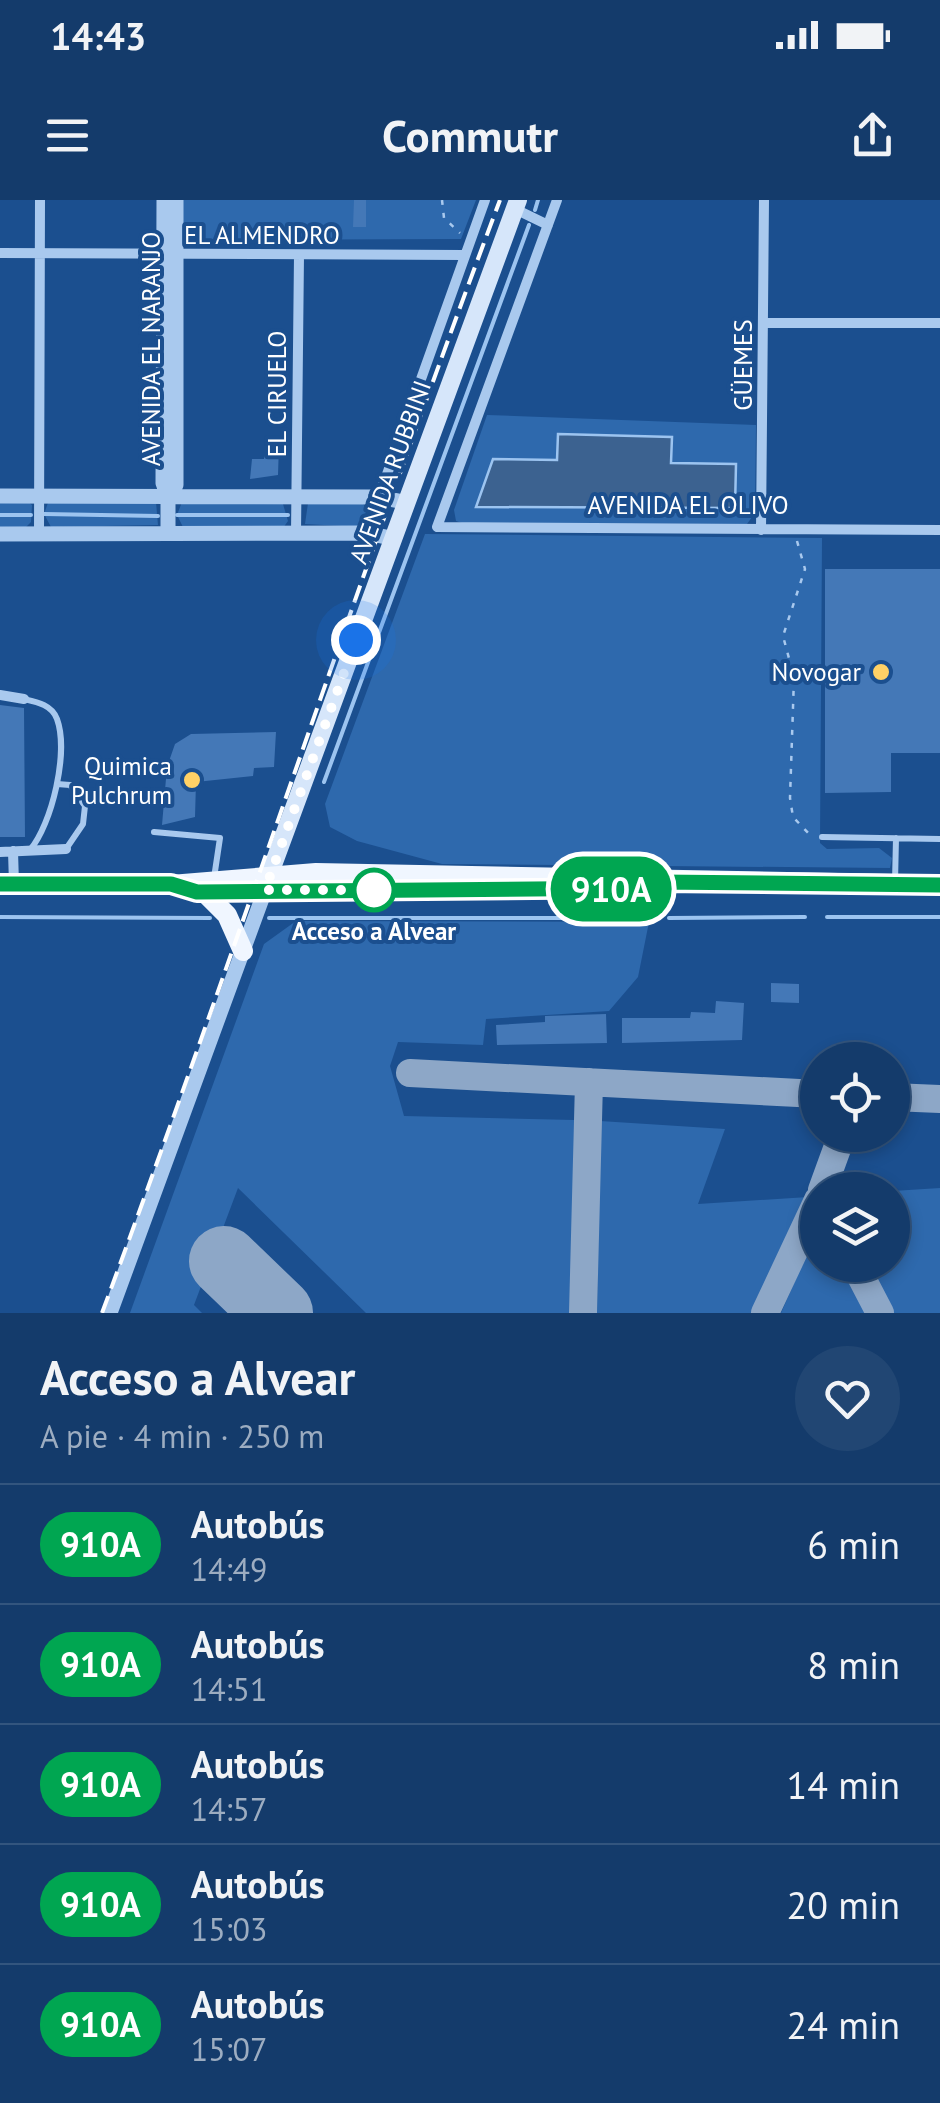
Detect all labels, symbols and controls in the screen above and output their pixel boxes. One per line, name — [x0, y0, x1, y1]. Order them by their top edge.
text: 14:43 — [50, 11, 146, 60]
text: Commutr — [382, 106, 558, 164]
icon: menu — [40, 108, 95, 163]
icon: share — [845, 108, 900, 163]
street label: EL ALMENDRO — [184, 219, 340, 251]
street label: AVENIDA EL NARANJO — [135, 232, 167, 466]
street label: GÜEMES — [727, 319, 759, 411]
street label: EL CIRUELO — [261, 331, 293, 457]
street label: AVENIDA RUBBINI — [342, 376, 438, 568]
street label: AVENIDA EL OLIVO — [587, 489, 789, 521]
your location — [331, 615, 381, 665]
place label: Novogar — [772, 656, 861, 688]
marker: Novogar — [870, 661, 892, 683]
place label: Quimica Pulchrum — [71, 750, 172, 811]
marker: Quimica Pulchrum — [181, 769, 203, 791]
line badge: 910A — [541, 856, 681, 922]
text: 910A — [571, 866, 651, 912]
marker: Acceso a Alvear — [353, 869, 395, 911]
place label: Acceso a Alvear — [292, 915, 456, 947]
map controls — [800, 1042, 910, 1282]
button: locate — [800, 1042, 910, 1152]
button: layers — [800, 1172, 910, 1282]
text: Acceso a Alvear — [40, 1346, 355, 1408]
button: heart — [795, 1346, 900, 1451]
text: A pie · 4 min · 250 m — [40, 1415, 324, 1457]
text: Autobús — [191, 1499, 324, 1548]
text: 6 min — [807, 1520, 900, 1569]
text: 910A — [60, 1521, 141, 1567]
text: 14:49 — [191, 1548, 268, 1590]
text: Autobús — [191, 1619, 324, 1668]
text: 8 min — [807, 1640, 900, 1689]
text: 910A — [60, 1641, 141, 1687]
text: 14:51 — [191, 1668, 268, 1710]
text: Autobús — [191, 1739, 324, 1788]
text: 14 min — [787, 1760, 900, 1809]
text: 910A — [60, 1761, 141, 1807]
text: 14:57 — [191, 1788, 268, 1830]
text: Autobús — [191, 1859, 324, 1908]
text: 20 min — [787, 1880, 900, 1929]
text: 910A — [60, 1881, 141, 1927]
text: 15:03 — [191, 1908, 268, 1950]
text: Autobús — [191, 1979, 324, 2028]
text: 24 min — [787, 2000, 900, 2049]
text: 910A — [60, 2001, 141, 2047]
text: 15:07 — [191, 2028, 268, 2070]

